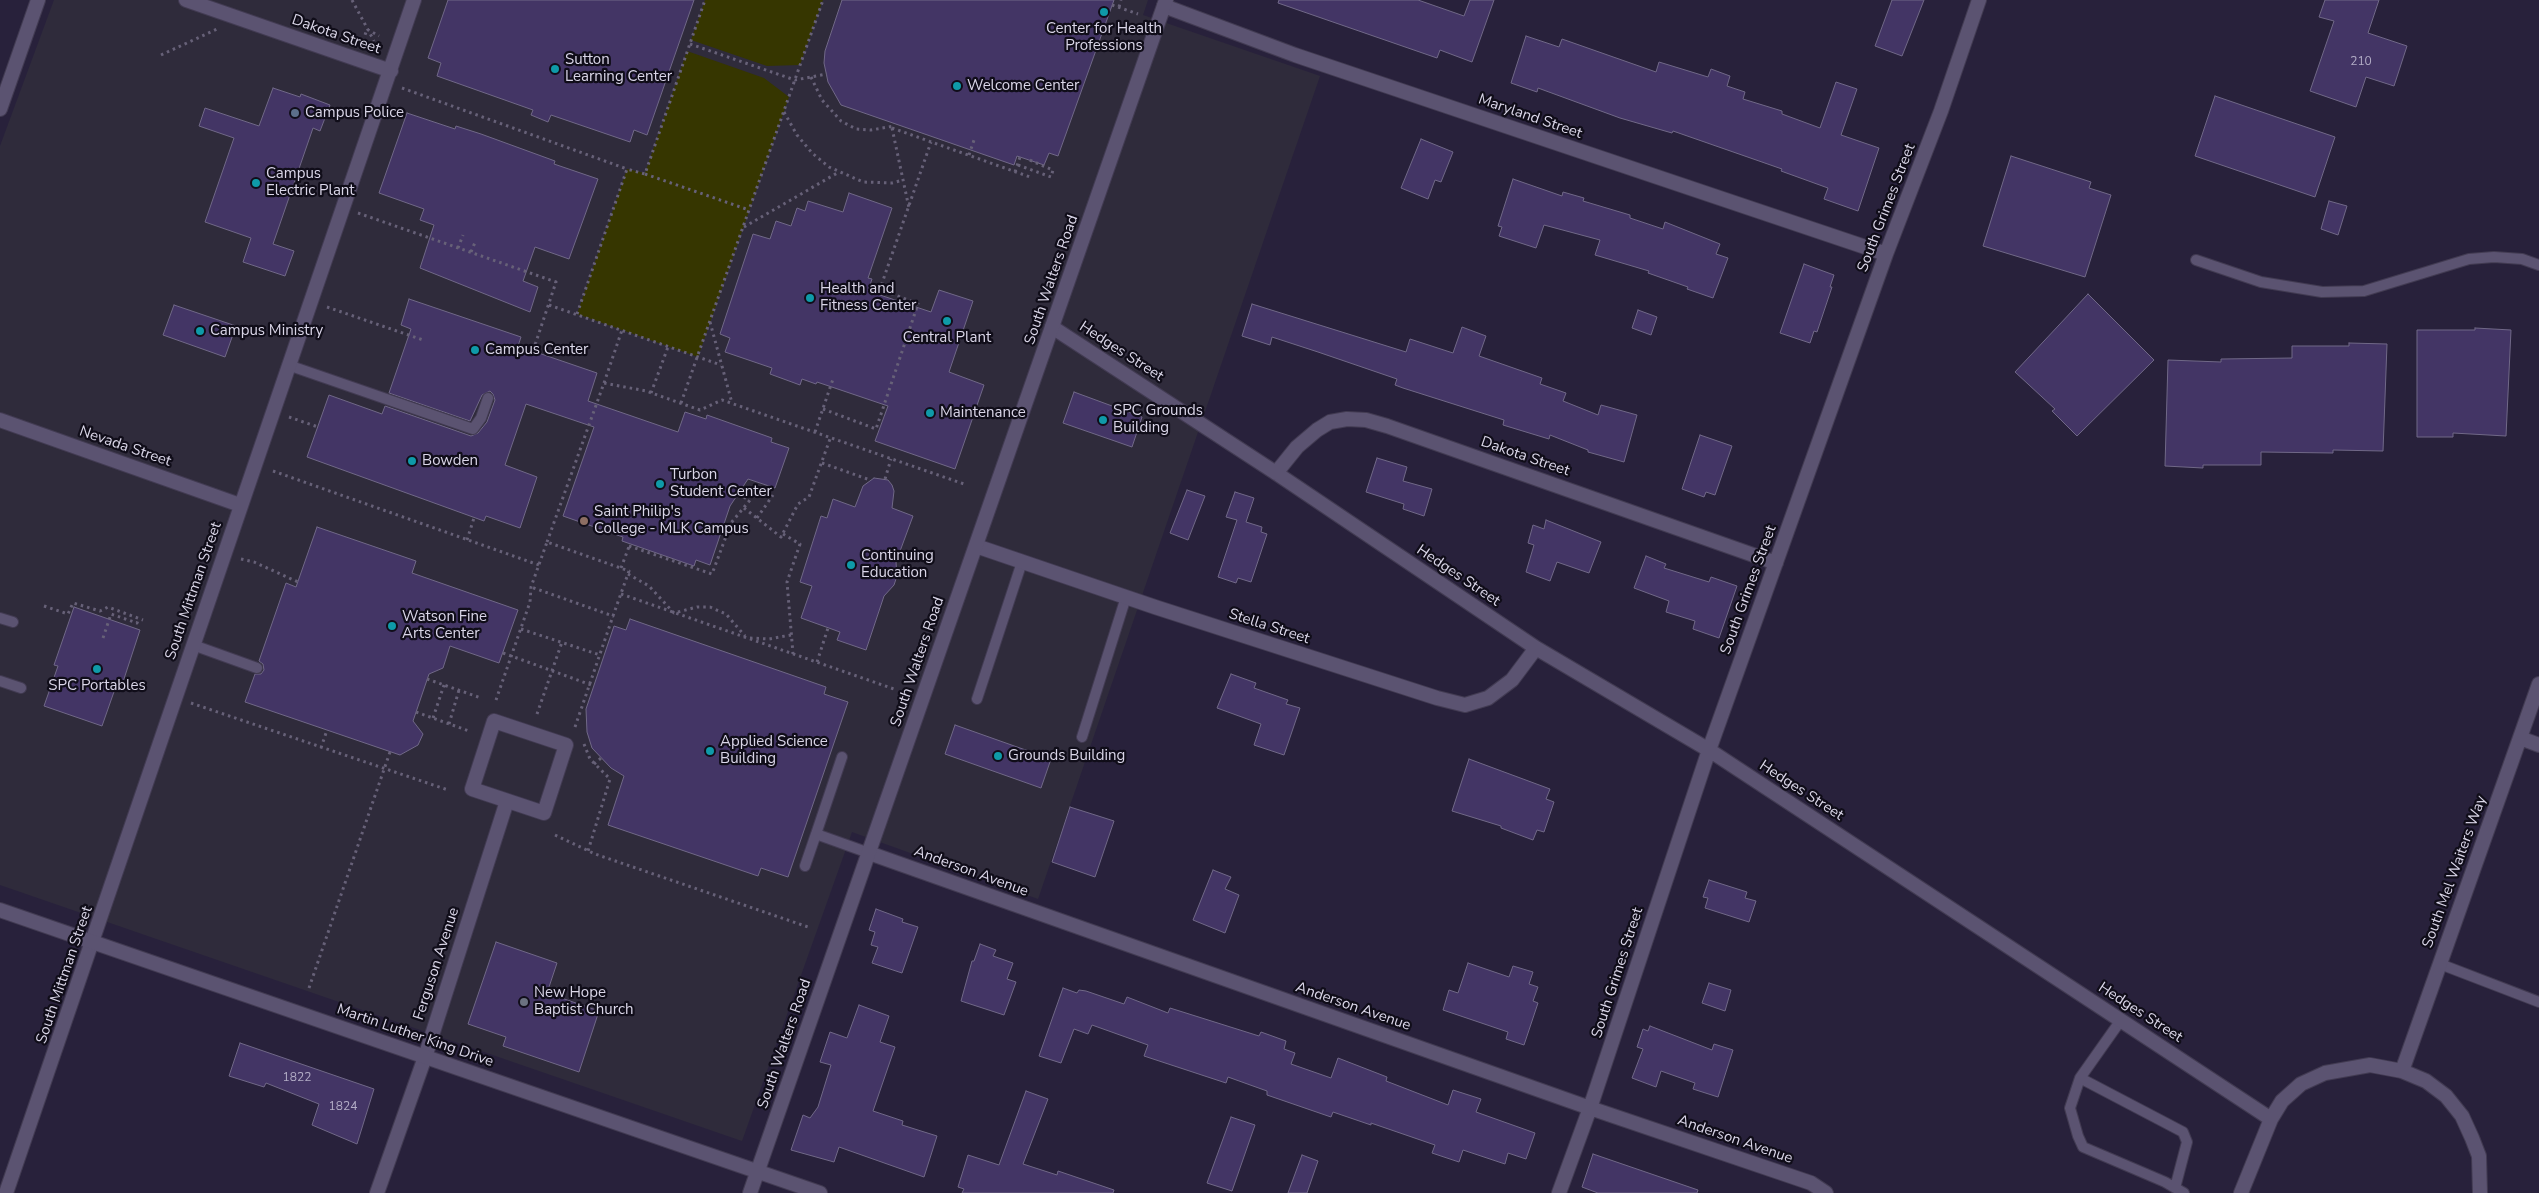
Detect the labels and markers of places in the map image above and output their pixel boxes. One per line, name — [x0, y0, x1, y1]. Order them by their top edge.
marker: Center for Health Professions — [1098, 6, 1110, 18]
place label: Center for Health Professions — [1046, 20, 1162, 55]
place label: Sutton Learning Center — [565, 51, 672, 86]
marker: Sutton Learning Center — [549, 63, 561, 75]
place label: Welcome Center — [967, 77, 1079, 95]
marker: Welcome Center — [951, 80, 963, 92]
place label: Campus Police — [305, 104, 404, 122]
marker: Campus Police — [289, 107, 301, 119]
place label: Campus Electric Plant — [266, 165, 355, 200]
marker: Campus Electric Plant — [250, 177, 262, 189]
place label: Health and Fitness Center — [820, 280, 916, 315]
marker: Health and Fitness Center — [804, 292, 816, 304]
marker: Central Plant — [941, 315, 953, 327]
place label: Campus Ministry — [210, 322, 323, 340]
marker: Campus Ministry — [194, 325, 206, 337]
place label: Central Plant — [903, 329, 991, 347]
place label: Campus Center — [485, 341, 588, 359]
marker: Campus Center — [469, 344, 481, 356]
place label: SPC Grounds Building — [1113, 402, 1203, 437]
place label: Maintenance — [940, 404, 1026, 422]
marker: Maintenance — [924, 407, 936, 419]
marker: SPC Grounds Building — [1097, 414, 1109, 426]
place label: Bowden — [422, 452, 478, 470]
marker: Bowden — [406, 455, 418, 467]
place label: Turbon Student Center — [670, 466, 772, 501]
marker: Turbon Student Center — [654, 478, 666, 490]
place label: Saint Philip's College - MLK Campus — [594, 503, 749, 538]
marker: Saint Philip's College - MLK Campus — [578, 515, 590, 527]
place label: Continuing Education — [861, 547, 934, 582]
marker: Continuing Education — [845, 559, 857, 571]
place label: Watson Fine Arts Center — [402, 608, 487, 643]
marker: Watson Fine Arts Center — [386, 620, 398, 632]
marker: SPC Portables — [91, 663, 103, 675]
place label: SPC Portables — [48, 677, 146, 695]
place label: Applied Science Building — [720, 733, 828, 768]
marker: Applied Science Building — [704, 745, 716, 757]
place label: Grounds Building — [1008, 747, 1125, 765]
marker: Grounds Building — [992, 750, 1004, 762]
place label: New Hope Baptist Church — [534, 984, 634, 1019]
marker: New Hope Baptist Church — [518, 996, 530, 1008]

